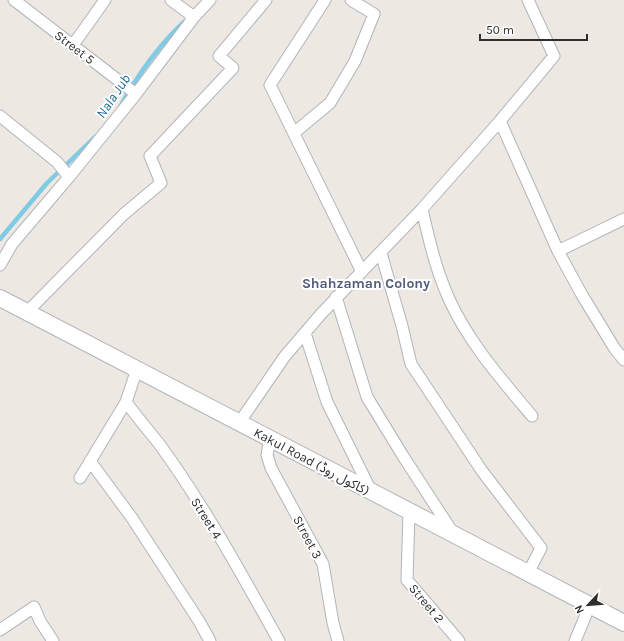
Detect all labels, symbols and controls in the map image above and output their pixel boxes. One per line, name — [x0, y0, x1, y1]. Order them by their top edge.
scale bar — [480, 16, 587, 42]
text: 50 m — [486, 23, 514, 37]
street label: Street 5 — [52, 28, 98, 67]
water label: Nala Jub — [93, 71, 135, 121]
district label: Shahzaman Colony — [302, 275, 430, 292]
street label: Kakul Road (کاکول روڈ) — [251, 425, 372, 499]
street label: Street 4 — [188, 495, 225, 542]
street label: Street 3 — [290, 513, 325, 561]
street label: Street 2 — [406, 581, 447, 626]
north arrow — [568, 585, 608, 625]
text: N — [572, 603, 587, 616]

